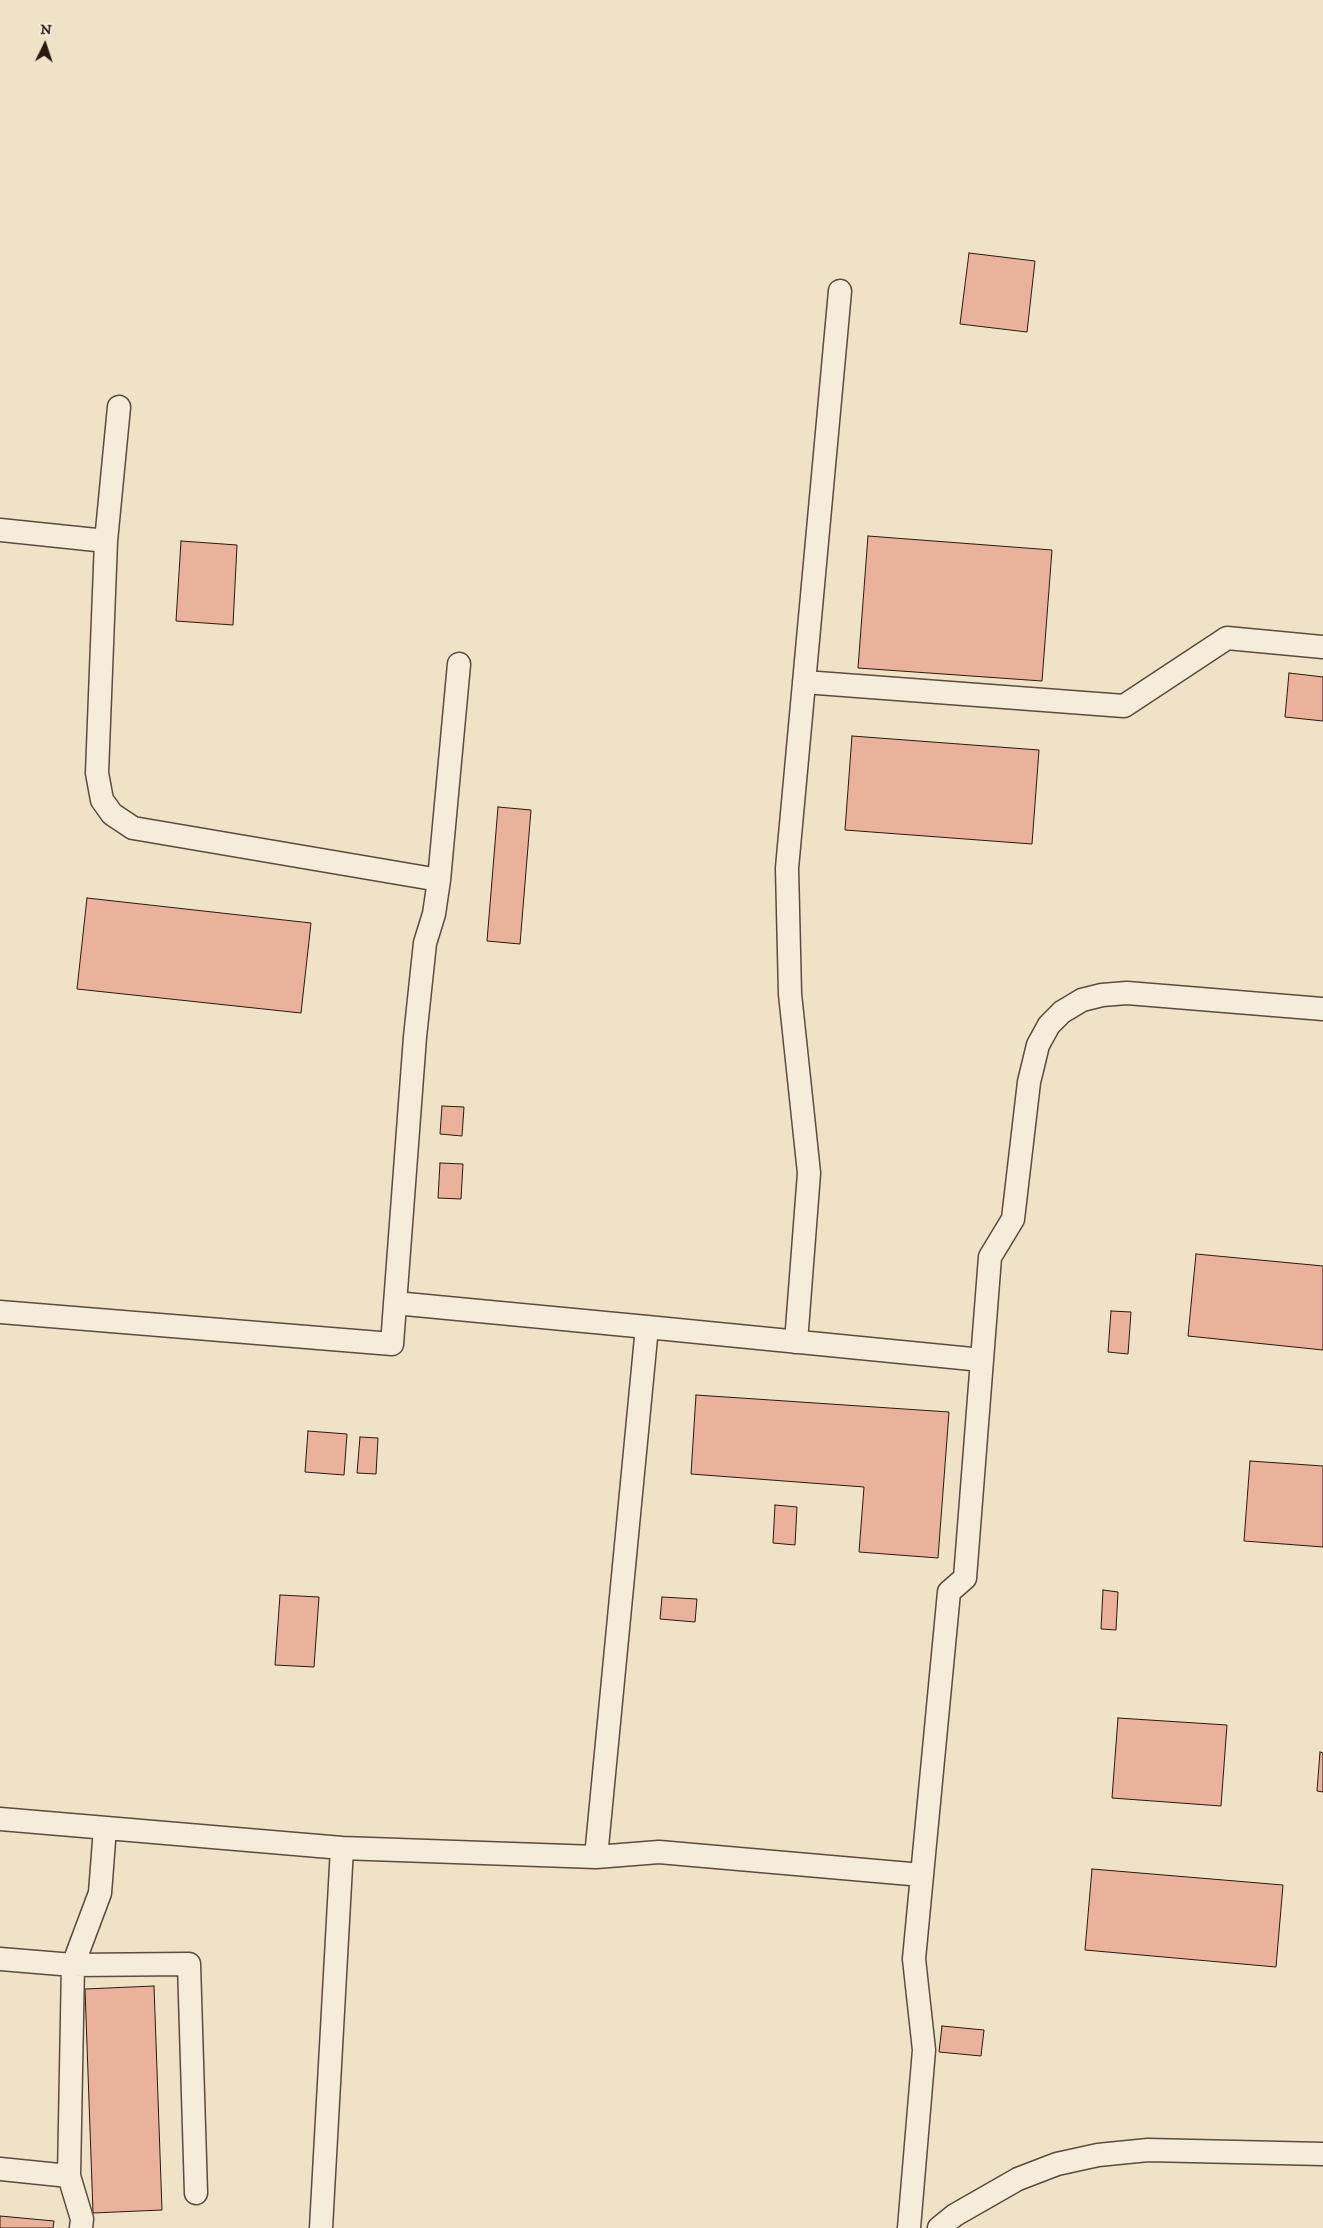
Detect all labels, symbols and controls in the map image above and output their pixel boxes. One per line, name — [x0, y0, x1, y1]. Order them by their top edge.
north arrow — [20, 20, 70, 70]
text: N — [40, 21, 52, 39]

